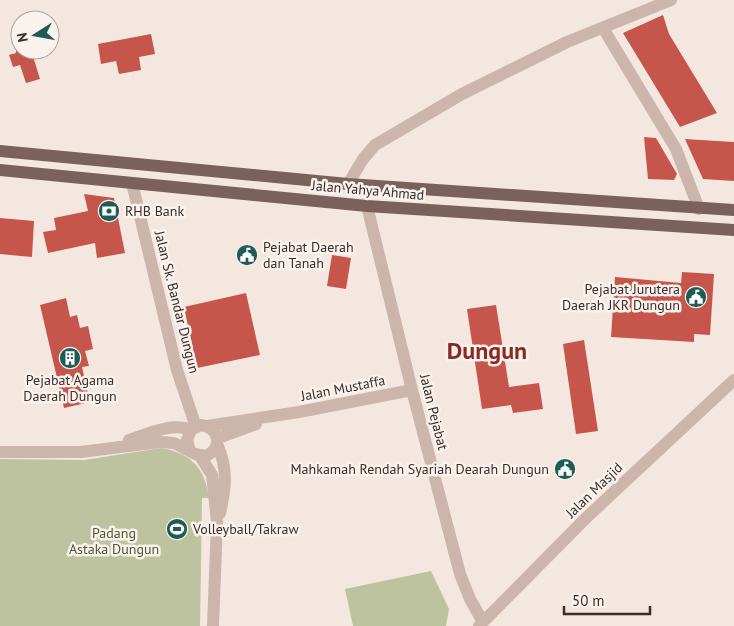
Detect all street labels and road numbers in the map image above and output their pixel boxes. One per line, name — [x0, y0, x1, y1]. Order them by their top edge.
street label: Jalan Yahya Ahmad — [310, 176, 425, 204]
street label: Jalan Sk. Bandar Dungun — [150, 228, 203, 375]
street label: Jalan Mustaffa — [298, 371, 387, 405]
street label: Jalan Pejabat — [416, 371, 452, 452]
street label: Jalan Masjid — [561, 458, 626, 522]

